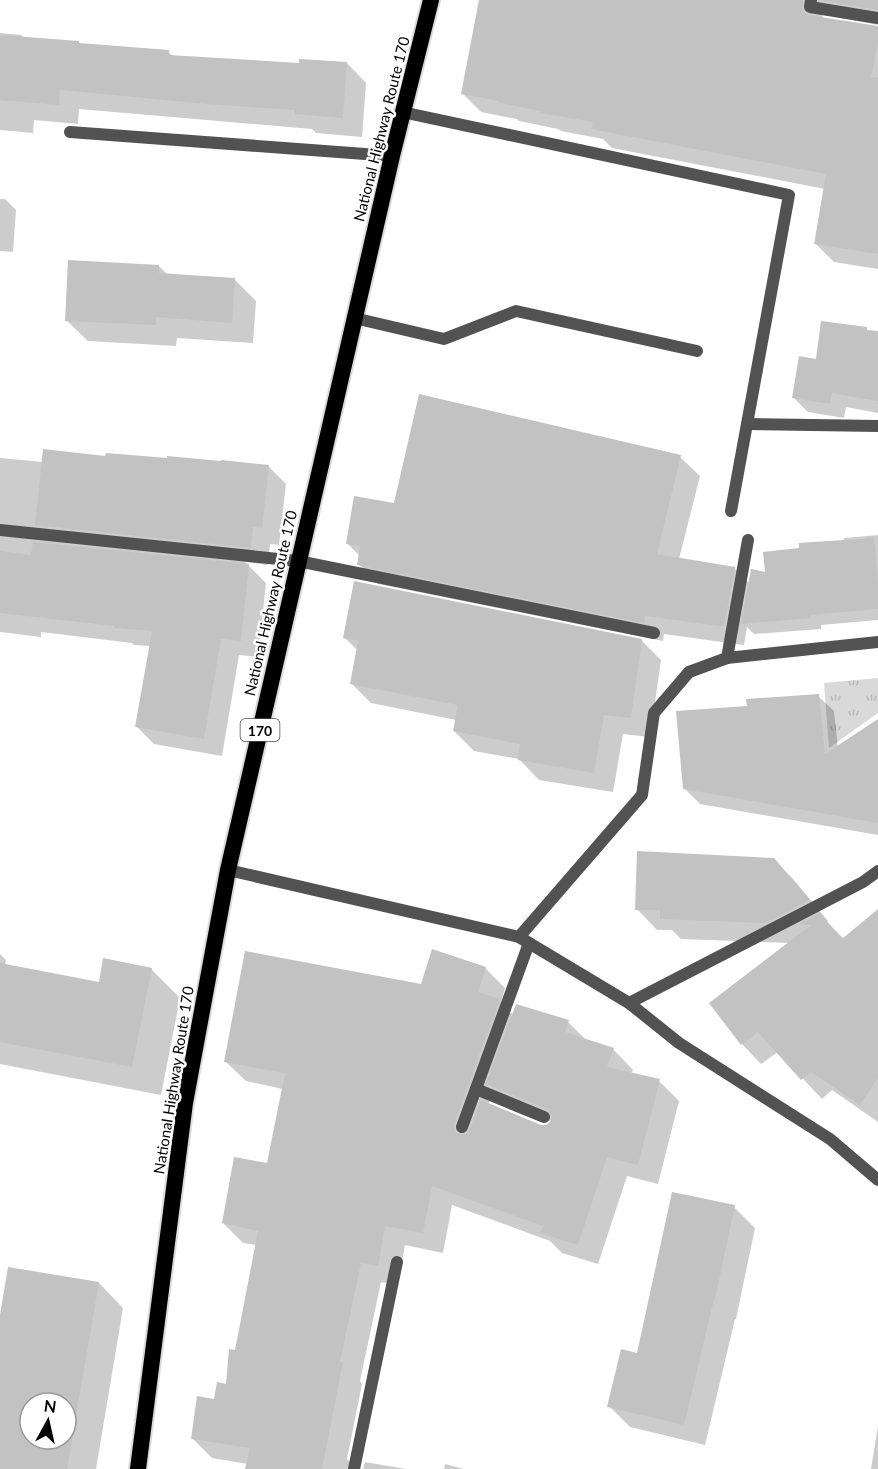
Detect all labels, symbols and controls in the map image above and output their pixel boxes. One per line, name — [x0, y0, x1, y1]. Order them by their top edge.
street label: National Highway Route 170 — [349, 34, 413, 223]
street label: National Highway Route 170 — [240, 508, 300, 697]
road number: 170 — [240, 719, 280, 741]
street label: National Highway Route 170 — [149, 985, 197, 1175]
north arrow — [18, 1391, 78, 1451]
text: N — [43, 1395, 58, 1416]

